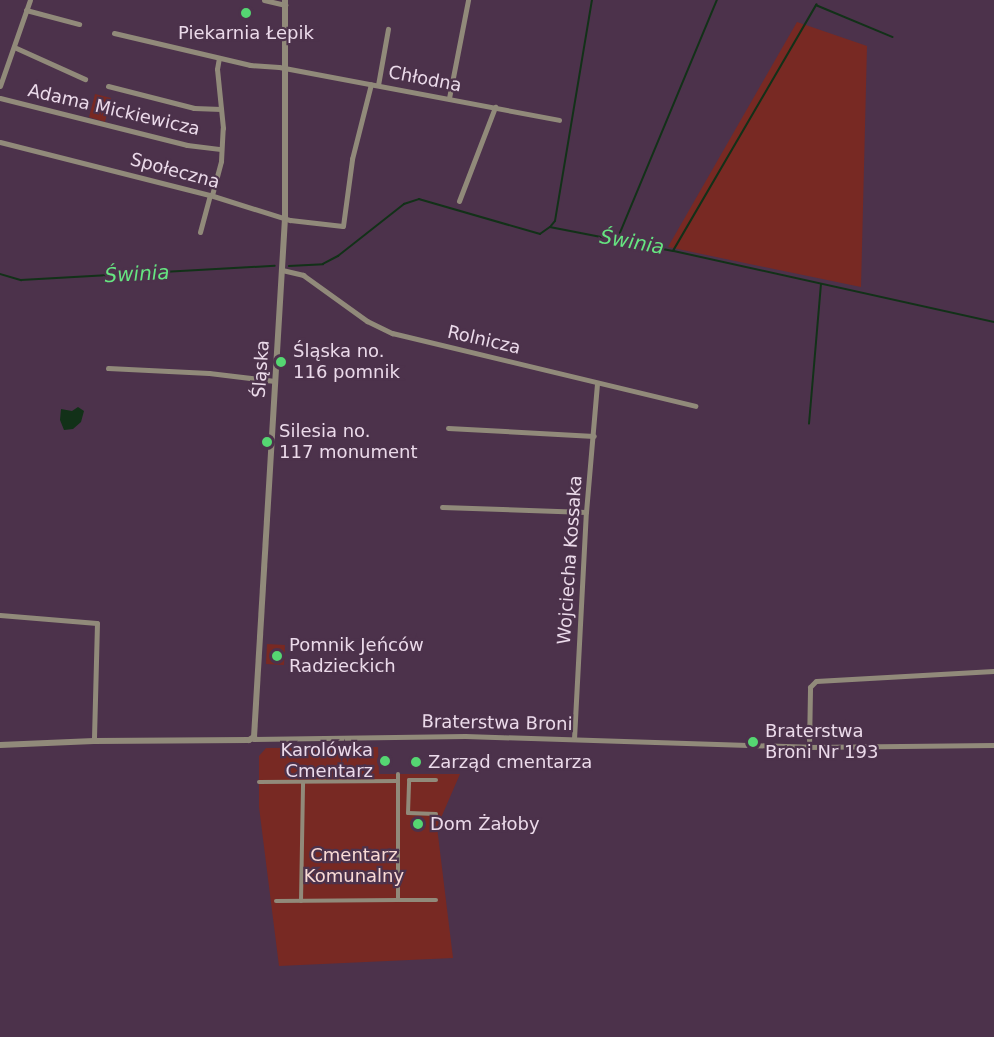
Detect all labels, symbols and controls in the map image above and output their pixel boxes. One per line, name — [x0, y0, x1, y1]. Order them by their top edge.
marker: Piekarnia Łepik — [239, 6, 253, 20]
place label: Piekarnia Łepik — [178, 22, 314, 44]
street label: Chłodna — [387, 61, 463, 97]
street label: Adama Mickiewicza — [26, 80, 202, 140]
street label: Społeczna — [128, 149, 222, 193]
water label: Świnia — [598, 225, 666, 259]
water label: Świnia — [104, 260, 170, 288]
street label: Rolnicza — [445, 321, 523, 359]
street label: Śląska — [248, 339, 274, 399]
place label: Śląska no. 116 pomnik — [293, 341, 400, 384]
marker: Śląska no. 116 pomnik — [274, 355, 288, 369]
place label: Silesia no. 117 monument — [279, 421, 418, 464]
marker: Silesia no. 117 monument — [260, 435, 274, 449]
street label: Wojciecha Kossaka — [553, 475, 587, 645]
place label: Pomnik Jeńców Radzieckich — [289, 635, 424, 678]
marker: Pomnik Jeńców Radzieckich — [270, 649, 284, 663]
street label: Braterstwa Broni — [421, 711, 573, 735]
place label: Braterstwa Broni Nr 193 — [765, 721, 878, 764]
marker: Braterstwa Broni Nr 193 — [746, 735, 760, 749]
place label: Karolówka Cmentarz — [281, 740, 373, 783]
place label: Zarząd cmentarza — [428, 751, 592, 773]
marker: Karolówka Cmentarz — [378, 754, 392, 768]
marker: Zarząd cmentarza — [409, 755, 423, 769]
place label: Dom Żałoby — [430, 813, 540, 835]
marker: Dom Żałoby — [411, 817, 425, 831]
park label: Cmentarz Komunalny — [304, 845, 404, 888]

